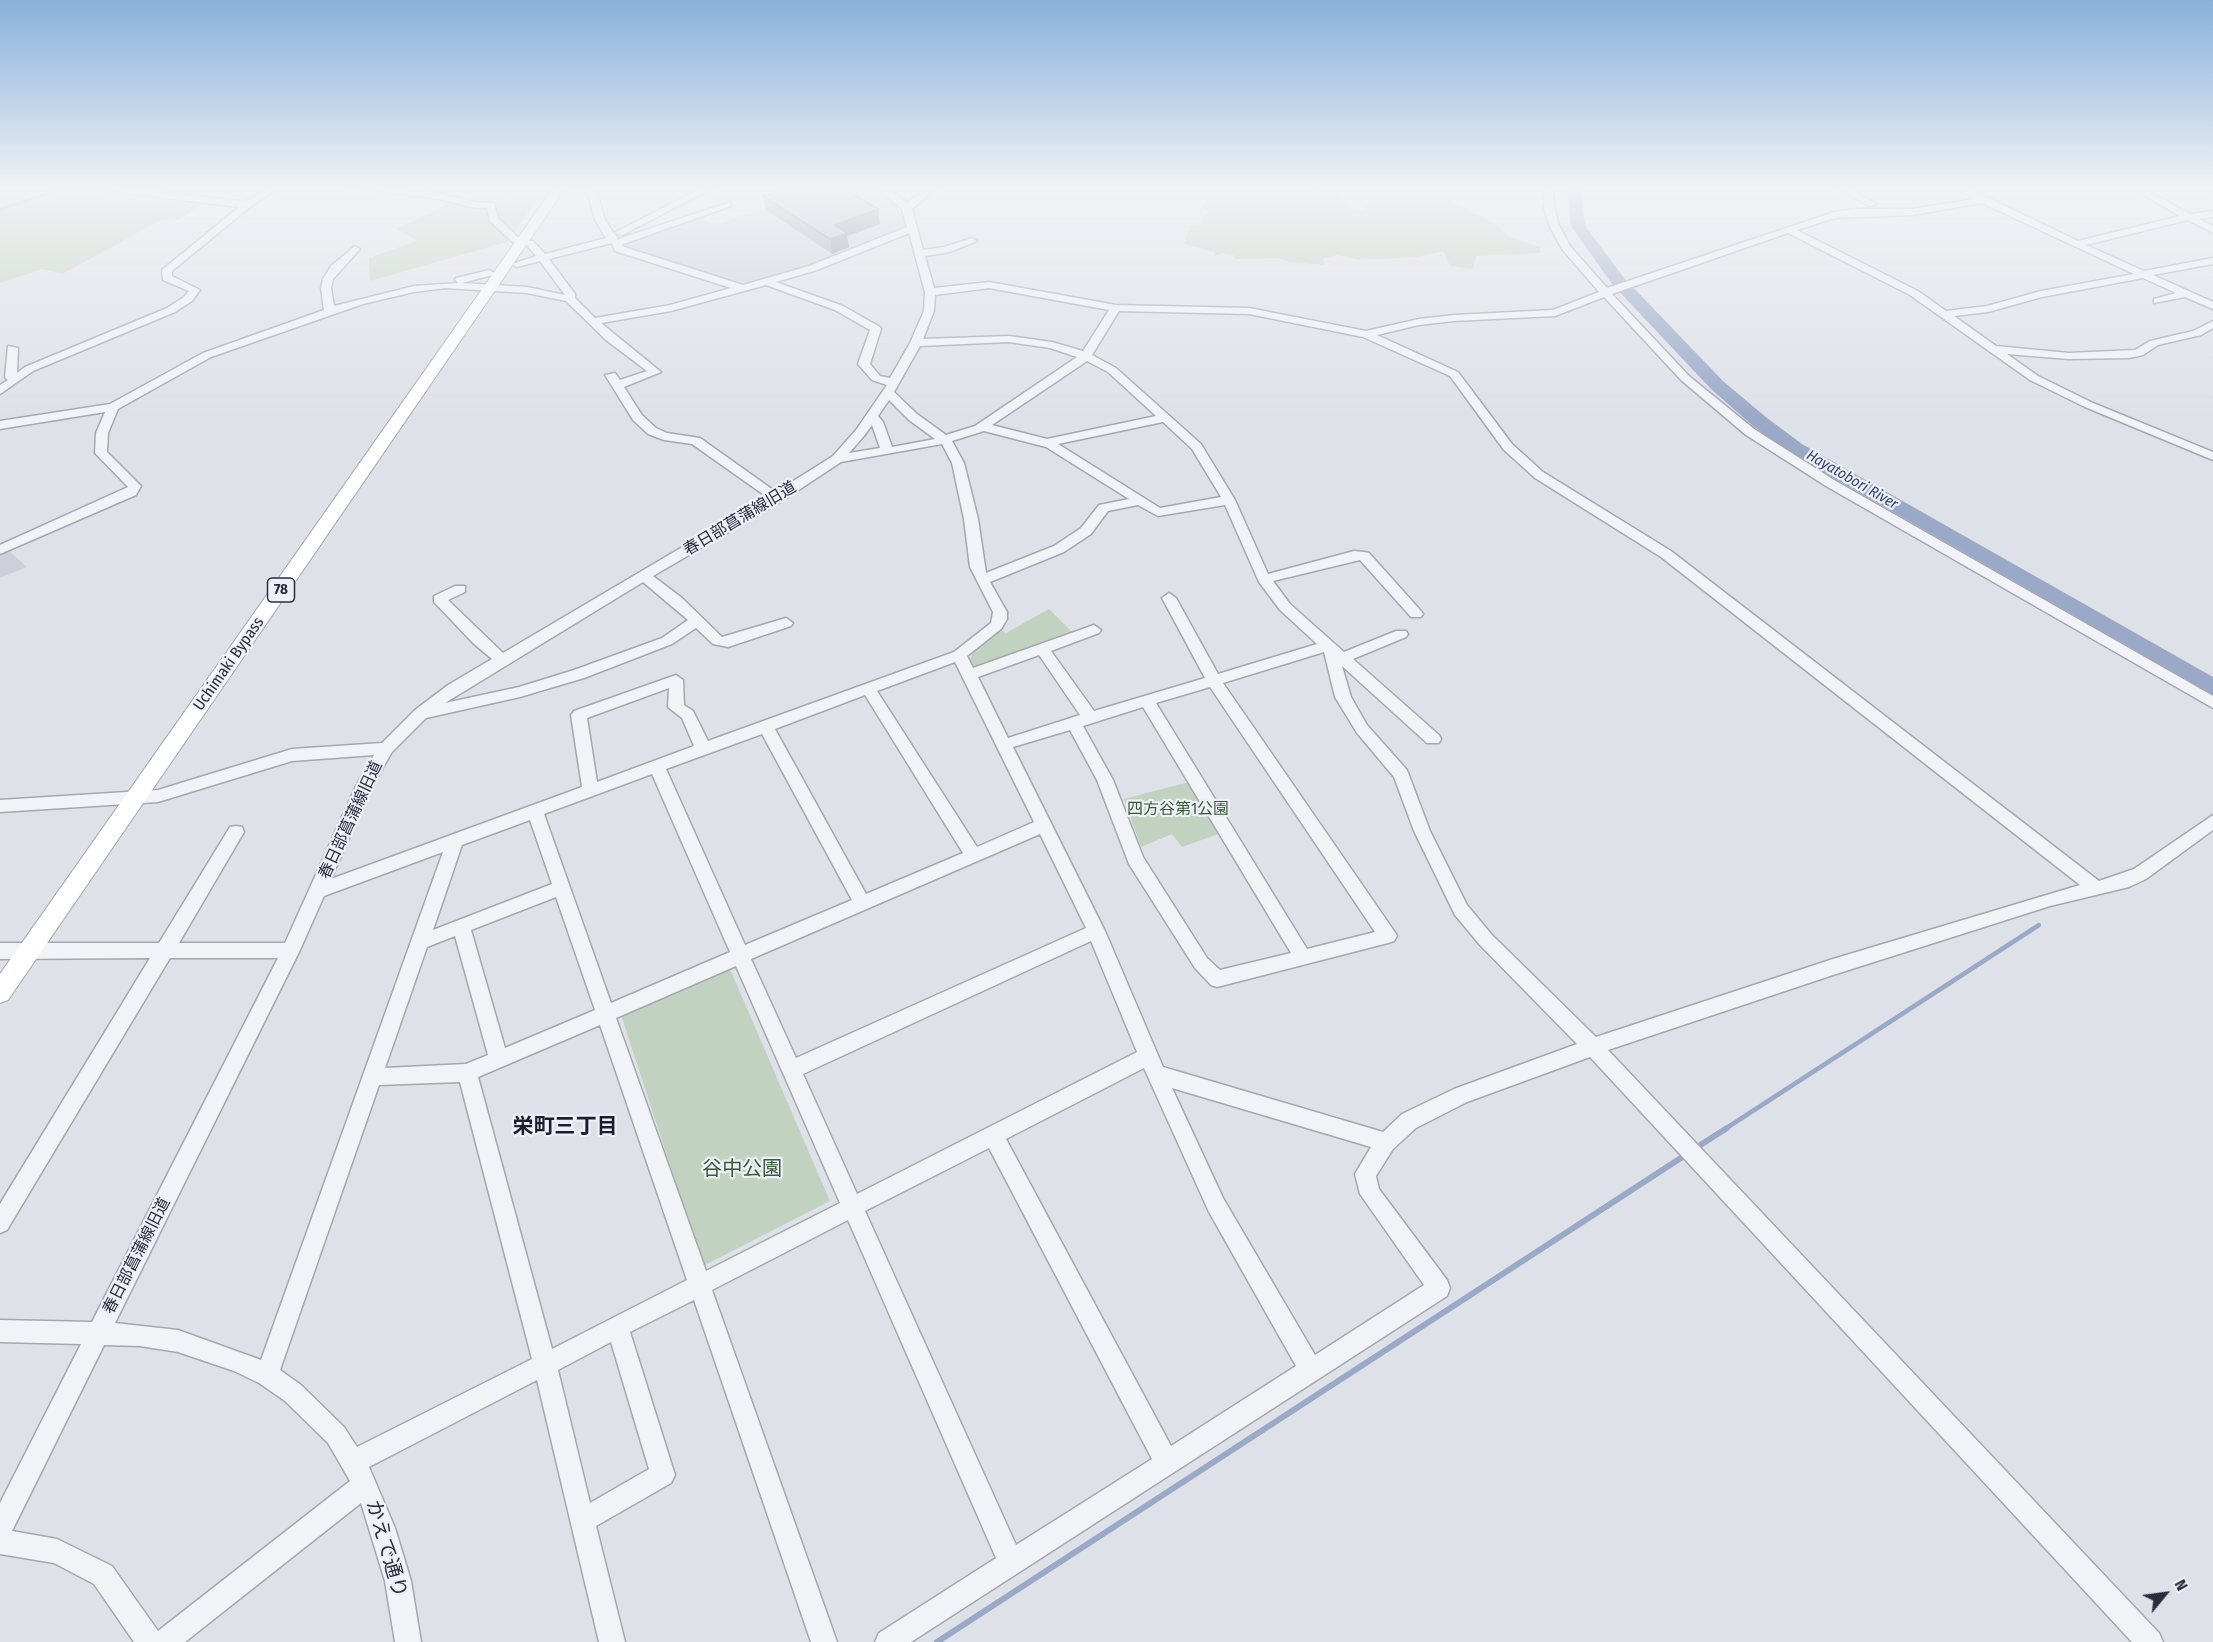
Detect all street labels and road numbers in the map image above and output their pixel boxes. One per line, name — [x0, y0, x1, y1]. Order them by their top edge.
street label: 春日部菖蒲線旧道 — [680, 478, 800, 560]
road number: 78 — [268, 578, 294, 602]
street label: Uchimaki Bypass — [190, 614, 268, 714]
street label: 春日部菖蒲線旧道 — [315, 758, 387, 882]
street label: 春日部菖蒲線旧道 — [99, 1195, 175, 1317]
street label: かえで通り — [361, 1498, 411, 1600]

